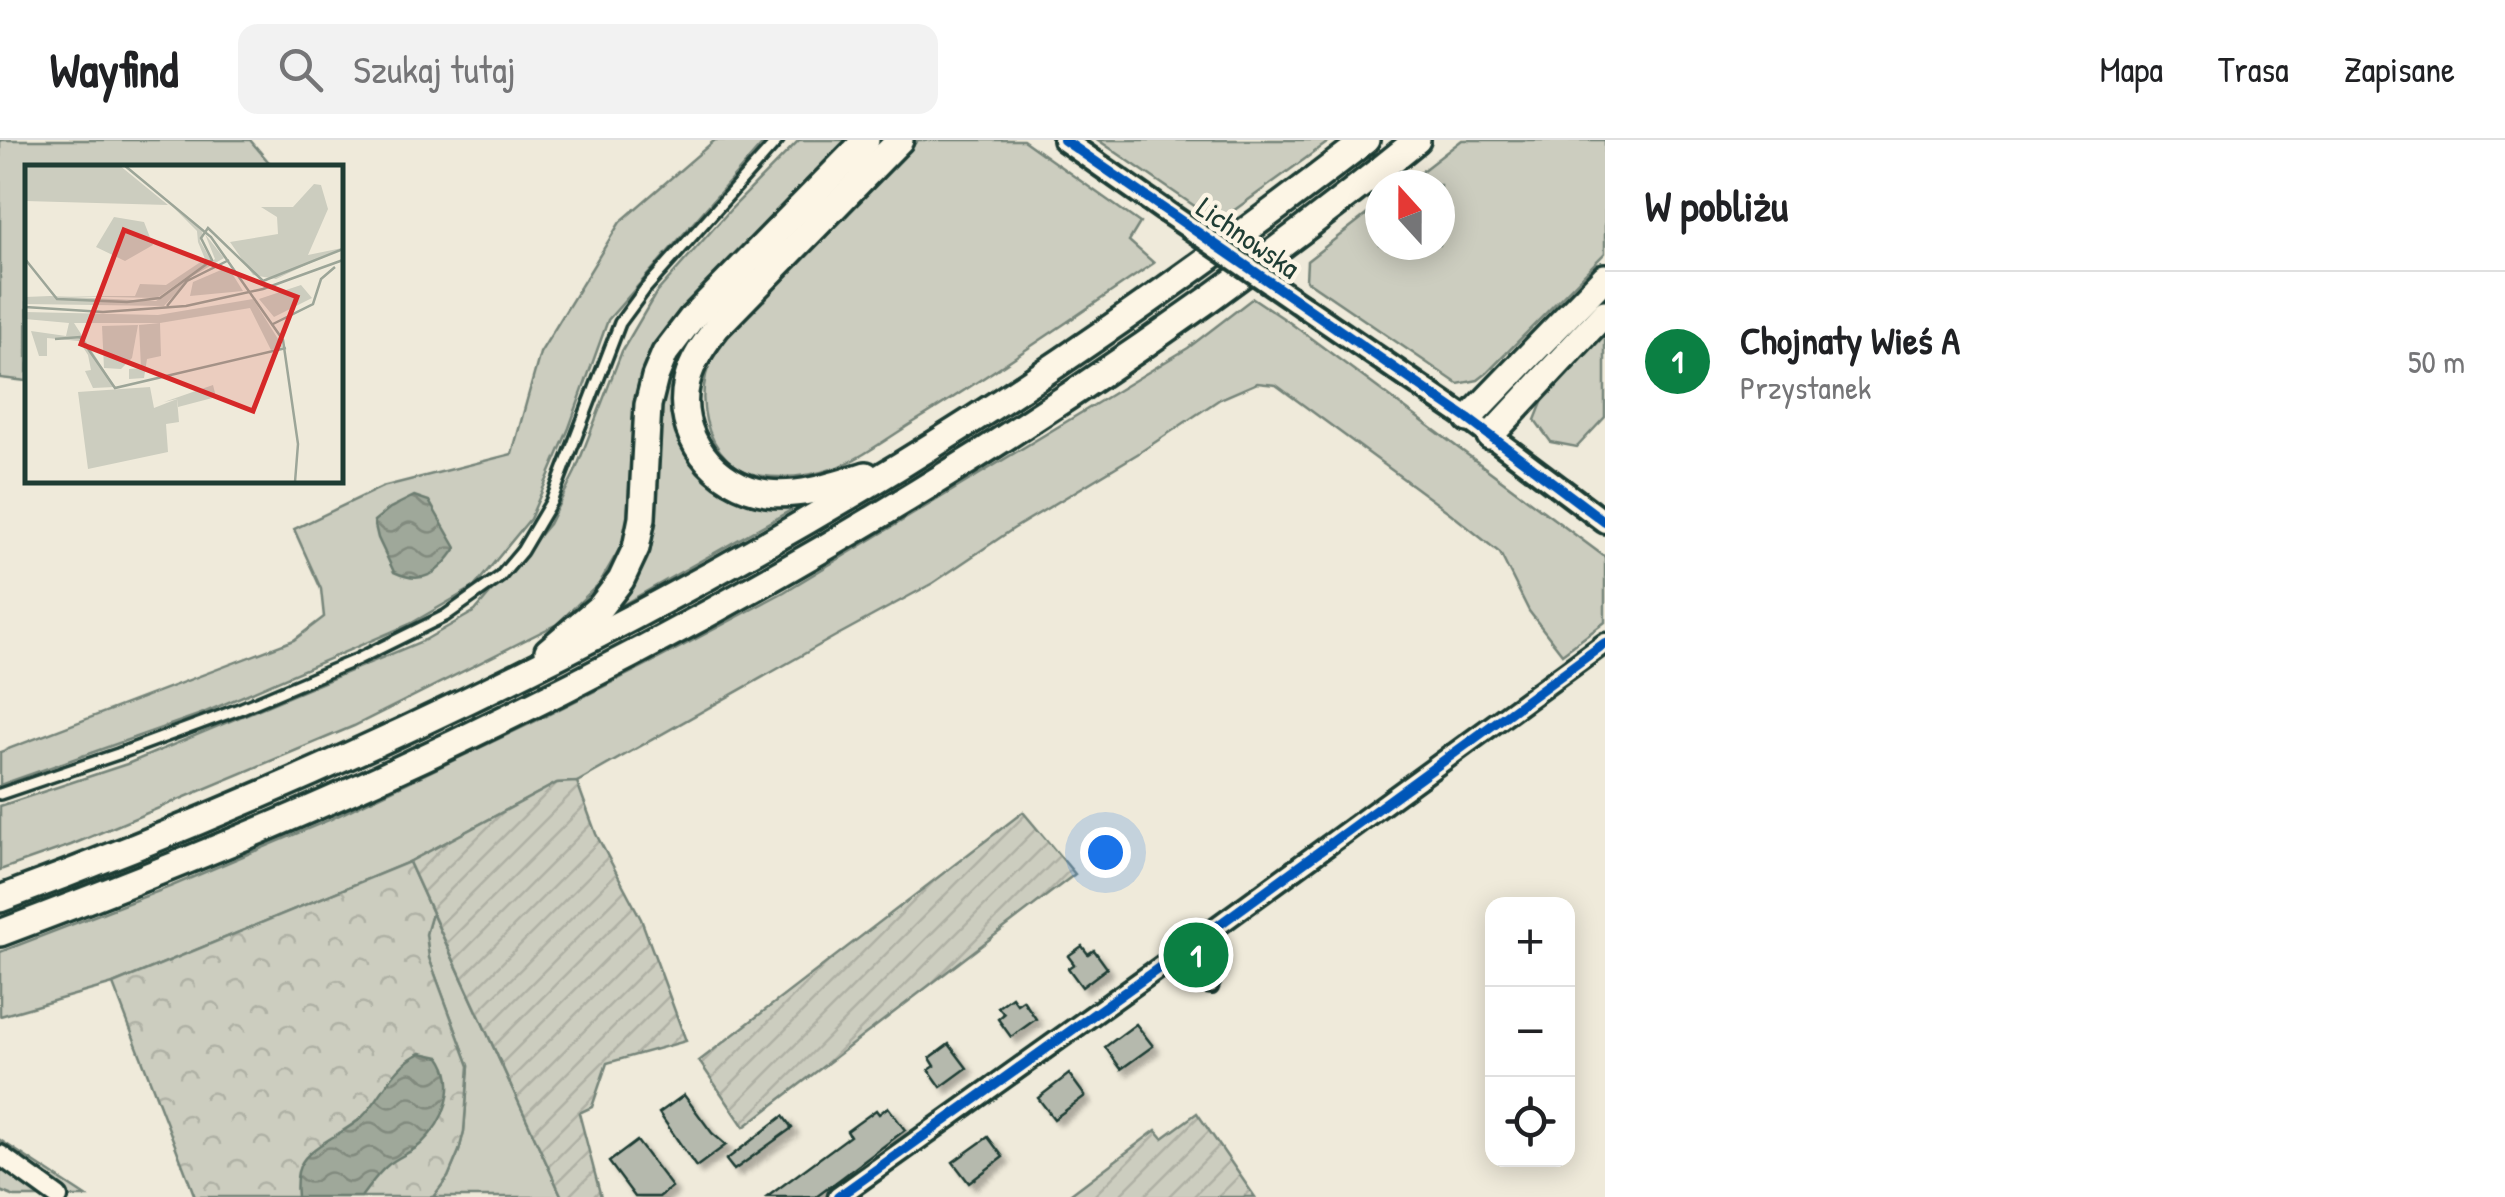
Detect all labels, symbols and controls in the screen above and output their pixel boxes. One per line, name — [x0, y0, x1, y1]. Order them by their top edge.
search box — [238, 24, 938, 114]
text: Wayfind — [50, 37, 178, 102]
icon: search — [273, 42, 328, 97]
text: Szukaj tutaj — [353, 43, 516, 95]
text: Mapa — [2100, 46, 2163, 93]
text: Trasa — [2218, 46, 2289, 93]
text: Zapisane — [2344, 46, 2455, 93]
inset map — [25, 165, 342, 482]
north arrow — [1365, 170, 1455, 260]
text: W pobliżu — [1645, 177, 1788, 234]
street label: Lichnowska — [1189, 187, 1308, 287]
text: Chojnaty Wieś A — [1740, 314, 1960, 366]
text: 1 — [1672, 340, 1683, 383]
text: 50 m — [2408, 340, 2465, 383]
text: Przystanek — [1740, 366, 1871, 409]
your location — [1080, 827, 1131, 878]
map controls — [1485, 897, 1575, 1167]
button: + — [1485, 897, 1575, 987]
pin: 1 — [1164, 918, 1228, 992]
button: − — [1485, 987, 1575, 1077]
button: locate — [1485, 1077, 1575, 1167]

